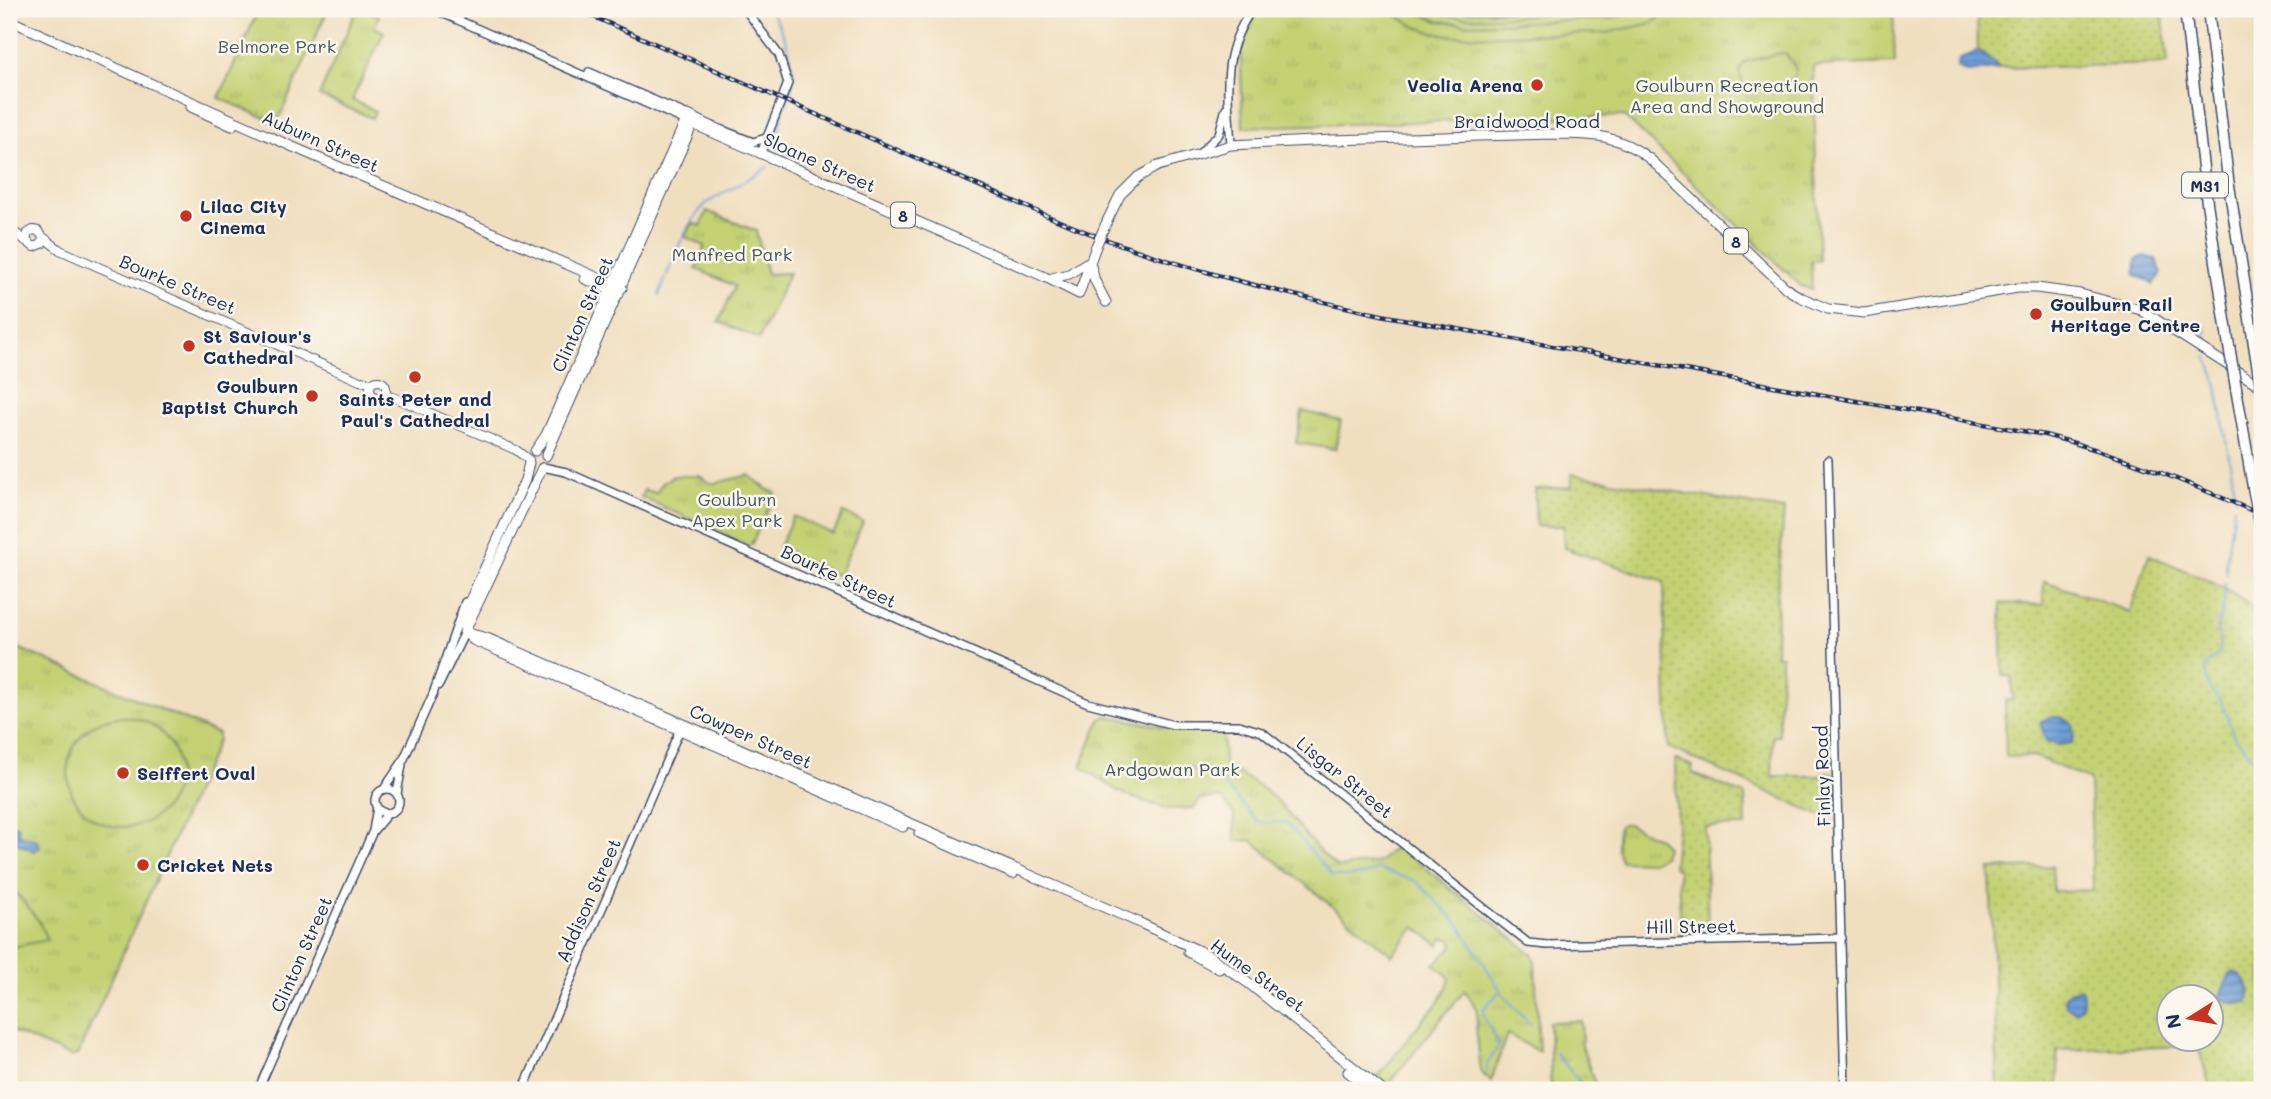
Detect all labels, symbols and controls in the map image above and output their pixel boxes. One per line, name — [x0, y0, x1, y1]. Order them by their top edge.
park label: Belmore Park — [218, 34, 336, 58]
place label: Veolia Arena — [1407, 73, 1523, 97]
park label: Goulburn Recreation Area and Showground — [1630, 73, 1824, 118]
marker: Veolia Arena — [1529, 77, 1545, 93]
street label: Auburn Street — [259, 104, 383, 178]
street label: Braidwood Road — [1454, 109, 1600, 133]
street label: Sloane Street — [760, 126, 880, 198]
road number: M31 — [2182, 172, 2228, 197]
place label: Lilac City Cinema — [200, 194, 287, 239]
road number: 8 — [891, 202, 915, 228]
marker: Lilac City Cinema — [178, 208, 194, 224]
road number: 8 — [1724, 229, 1748, 254]
park label: Manfred Park — [672, 242, 792, 266]
street label: Bourke Street — [116, 249, 240, 319]
street label: Clinton Street — [546, 252, 618, 376]
place label: Goulburn Rail Heritage Centre — [2050, 292, 2200, 337]
marker: Goulburn Rail Heritage Centre — [2028, 306, 2044, 322]
place label: St Saviour's Cathedral — [203, 324, 311, 369]
marker: St Saviour's Cathedral — [181, 338, 197, 354]
marker: Saints Peter and Paul's Cathedral — [407, 369, 423, 385]
place label: Goulburn Baptist Church — [161, 374, 298, 419]
place label: Saints Peter and Paul's Cathedral — [339, 387, 491, 432]
marker: Goulburn Baptist Church — [304, 388, 320, 404]
park label: Goulburn Apex Park — [692, 487, 782, 532]
street label: Bourke Street — [778, 539, 900, 613]
street label: Cowper Street — [686, 698, 816, 774]
street label: Finlay Road — [1808, 725, 1836, 827]
street label: Lisgar Street — [1292, 731, 1398, 823]
park label: Ardgowan Park — [1104, 757, 1240, 781]
place label: Seiffert Oval — [137, 761, 255, 785]
marker: Seiffert Oval — [115, 765, 131, 781]
street label: Addison Street — [550, 834, 626, 966]
place label: Cricket Nets — [157, 853, 273, 877]
marker: Cricket Nets — [135, 857, 151, 873]
street label: Clinton Street — [265, 892, 337, 1016]
street label: Hill Street — [1646, 913, 1736, 939]
street label: Hume Street — [1206, 933, 1310, 1017]
north arrow — [2156, 984, 2226, 1054]
text: N — [2159, 1012, 2186, 1031]

